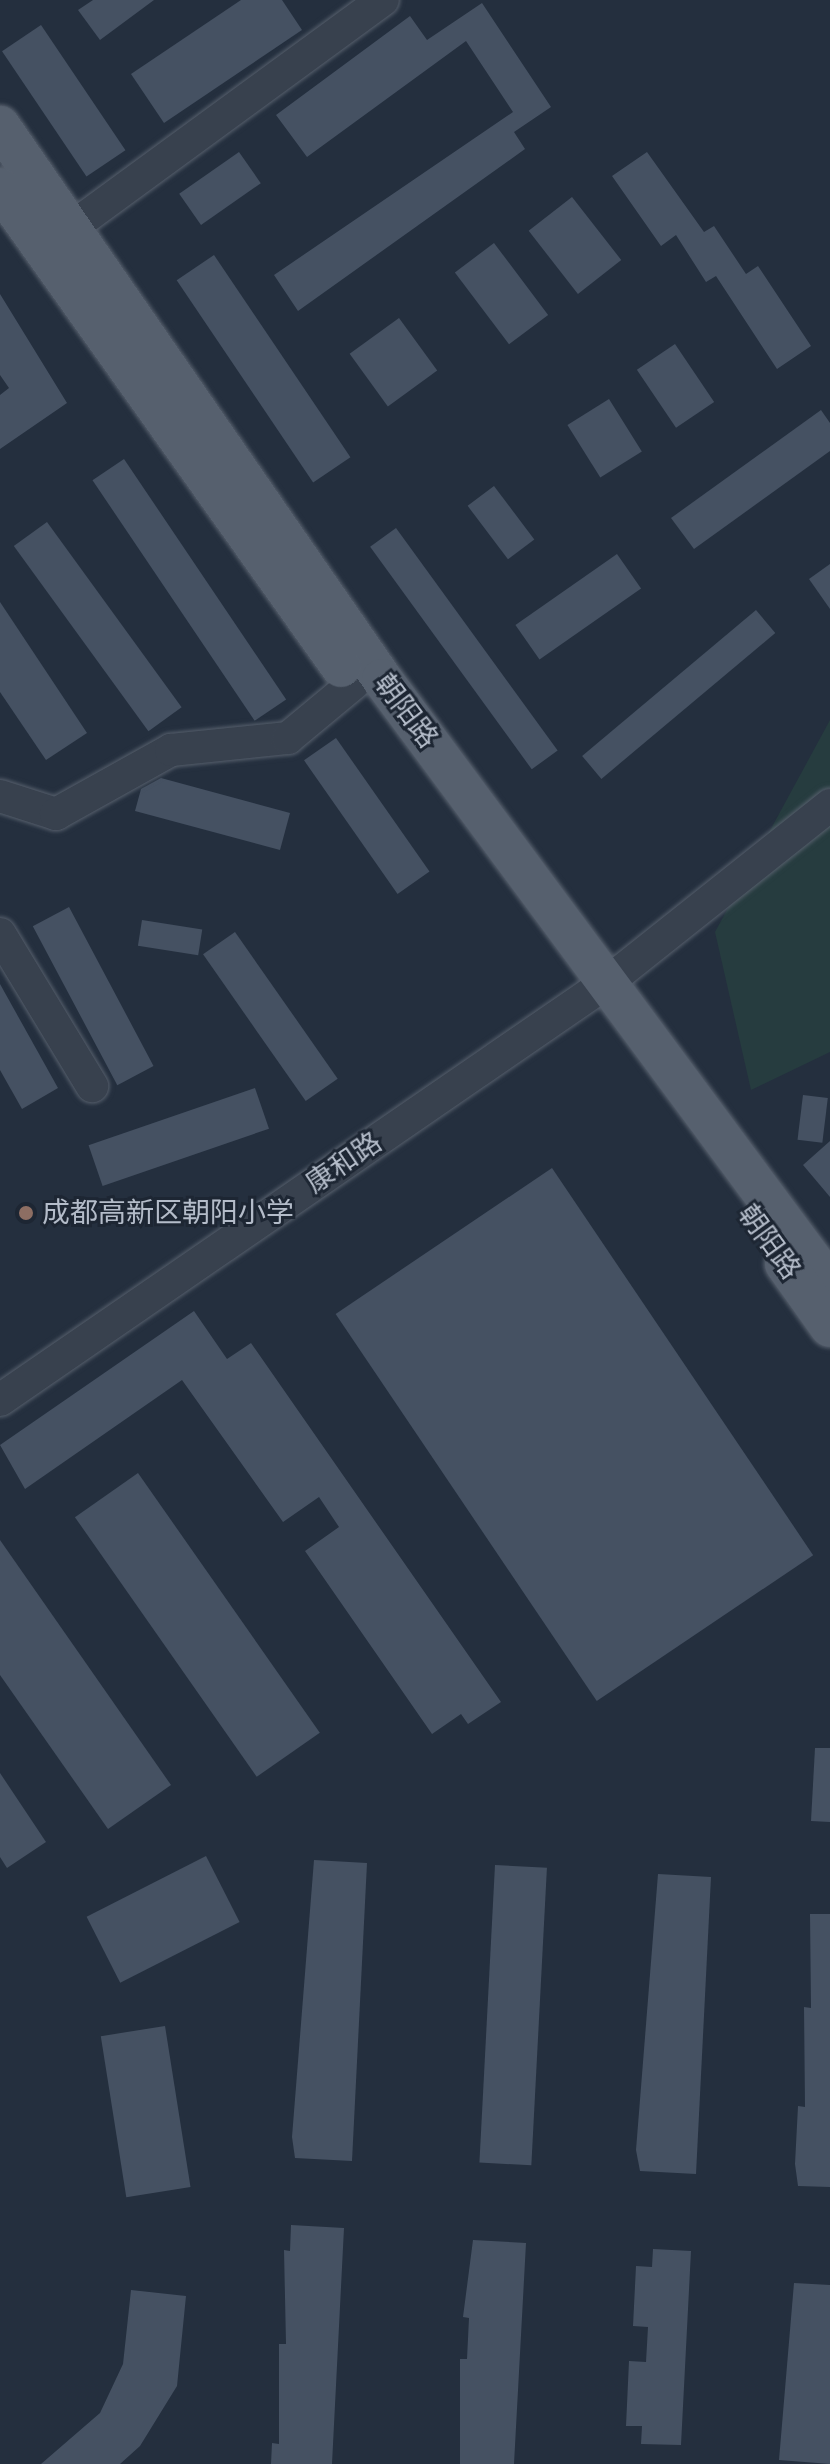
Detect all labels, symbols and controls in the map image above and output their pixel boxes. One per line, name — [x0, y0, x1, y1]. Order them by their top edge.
street label: 朝阳路 — [367, 667, 445, 755]
street label: 康和路 — [300, 1126, 388, 1200]
place label: 成都高新区朝阳小学 — [42, 1196, 294, 1230]
street label: 朝阳路 — [731, 1198, 807, 1286]
marker: 成都高新区朝阳小学 — [17, 1204, 35, 1222]

